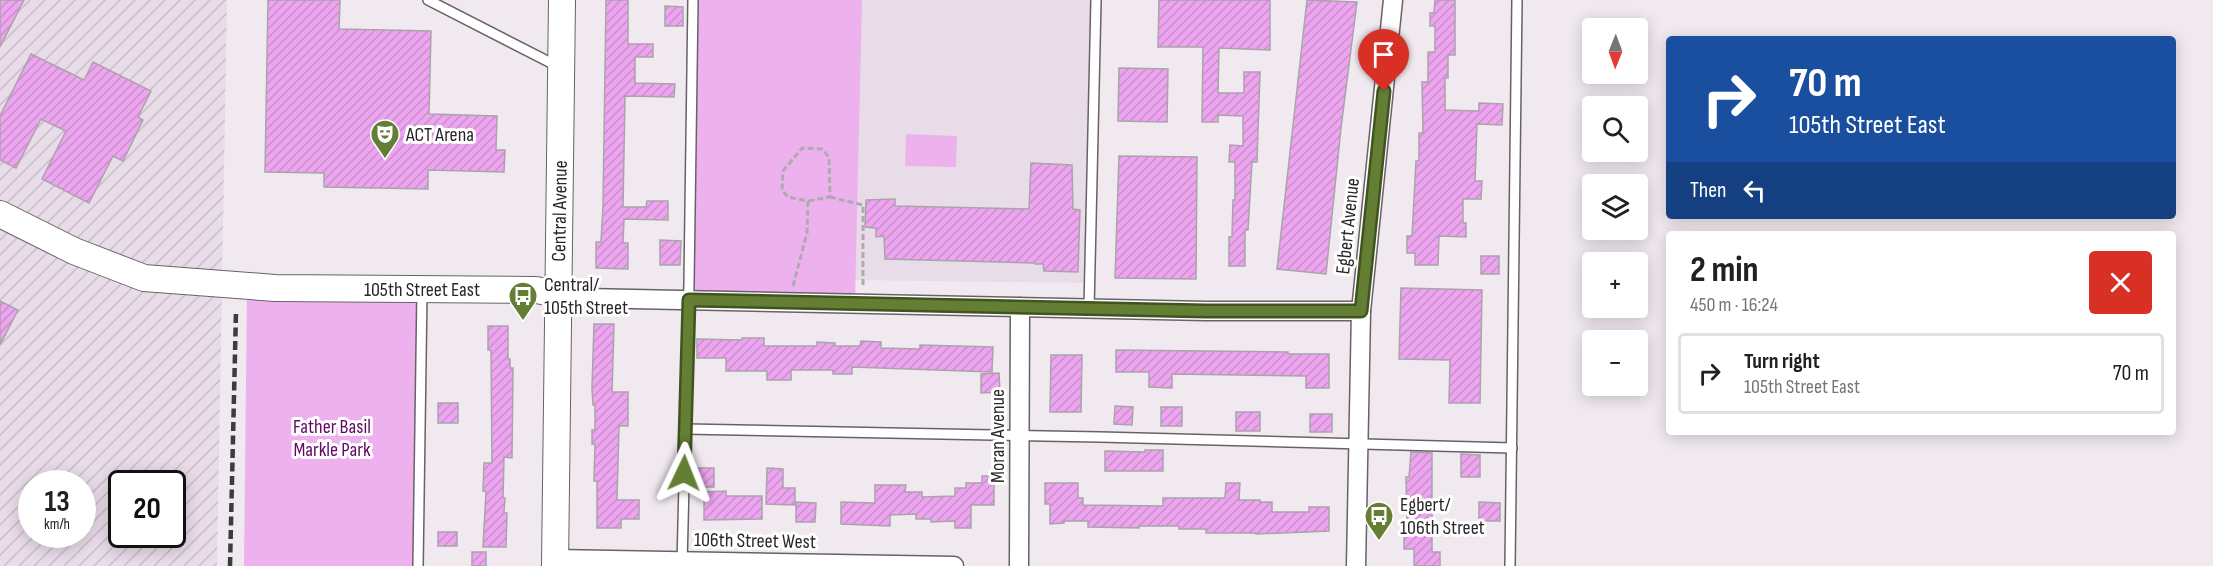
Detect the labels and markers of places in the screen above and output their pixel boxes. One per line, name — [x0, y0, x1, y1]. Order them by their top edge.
pin — [1358, 29, 1409, 91]
theatre icon: ACT Arena — [369, 118, 401, 160]
place label: ACT Arena — [405, 123, 474, 147]
place label: Central/ 105th Street — [544, 273, 628, 320]
bus stop icon: Central/ 105th Street — [507, 280, 539, 322]
place label: Egbert/ 106th Street — [1400, 493, 1485, 540]
bus stop icon: Egbert/ 106th Street — [1363, 500, 1395, 542]

